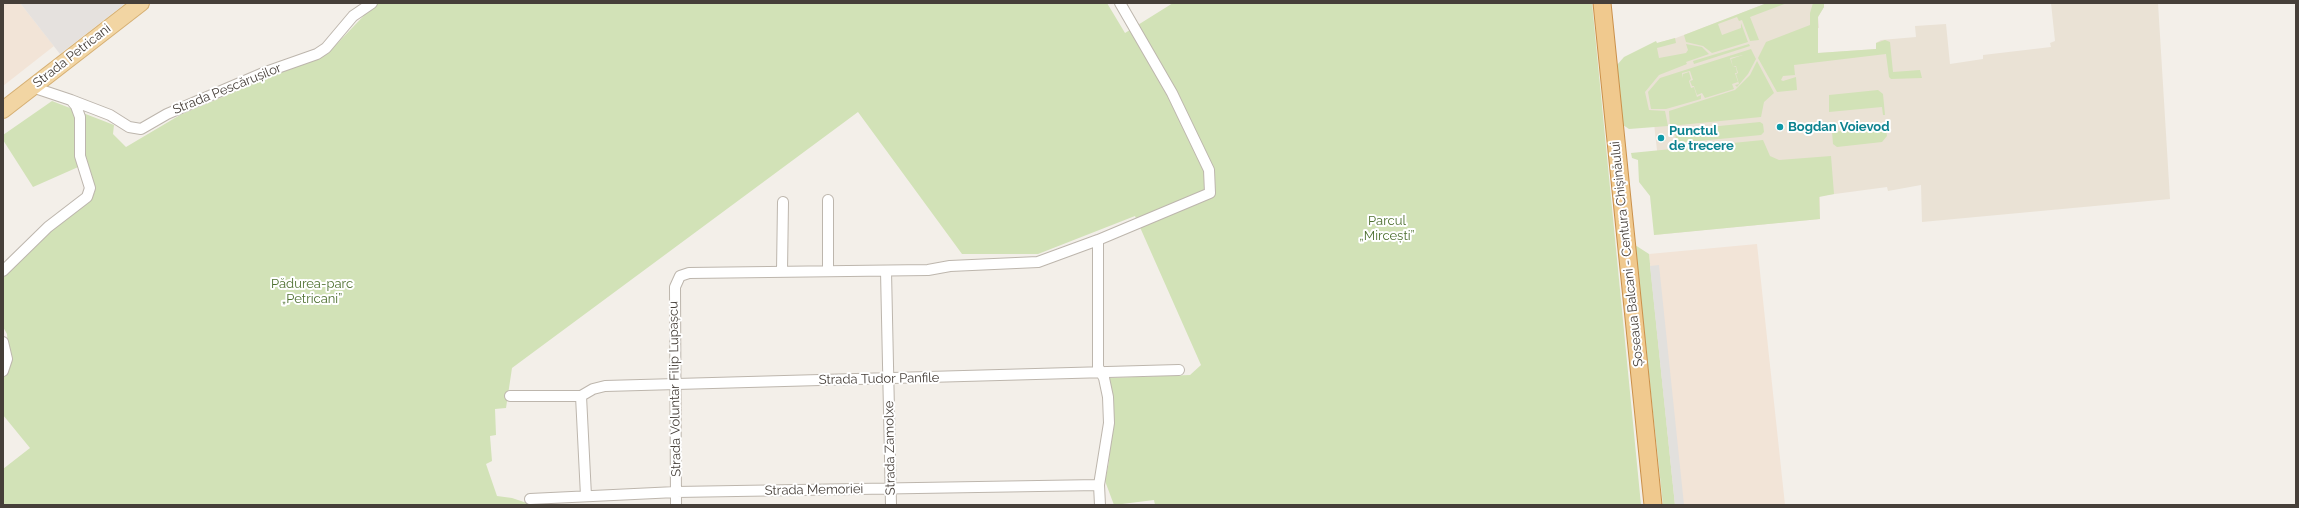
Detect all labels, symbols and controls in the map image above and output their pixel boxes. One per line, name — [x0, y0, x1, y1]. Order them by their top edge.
street label: Strada Petricani — [30, 21, 114, 91]
street label: Strada Pescărușilor — [171, 60, 283, 118]
place label: Bogdan Voievod — [1788, 119, 1890, 135]
marker: Bogdan Voievod — [1775, 122, 1785, 132]
place label: Punctul de trecere — [1669, 123, 1734, 154]
marker: Punctul de trecere — [1656, 133, 1666, 143]
street label: Șoseaua Balcani - Centura Chișinăului — [1607, 140, 1647, 368]
park label: Parcul „Mircești” — [1359, 213, 1415, 244]
park label: Pădurea-parc „Petricani” — [271, 276, 353, 307]
street label: Strada Voluntar Filip Lupașcu — [666, 301, 684, 477]
street label: Strada Tudor Panfile — [818, 370, 940, 388]
street label: Strada Zamolxe — [881, 401, 899, 495]
street label: Strada Memoriei — [765, 481, 863, 499]

